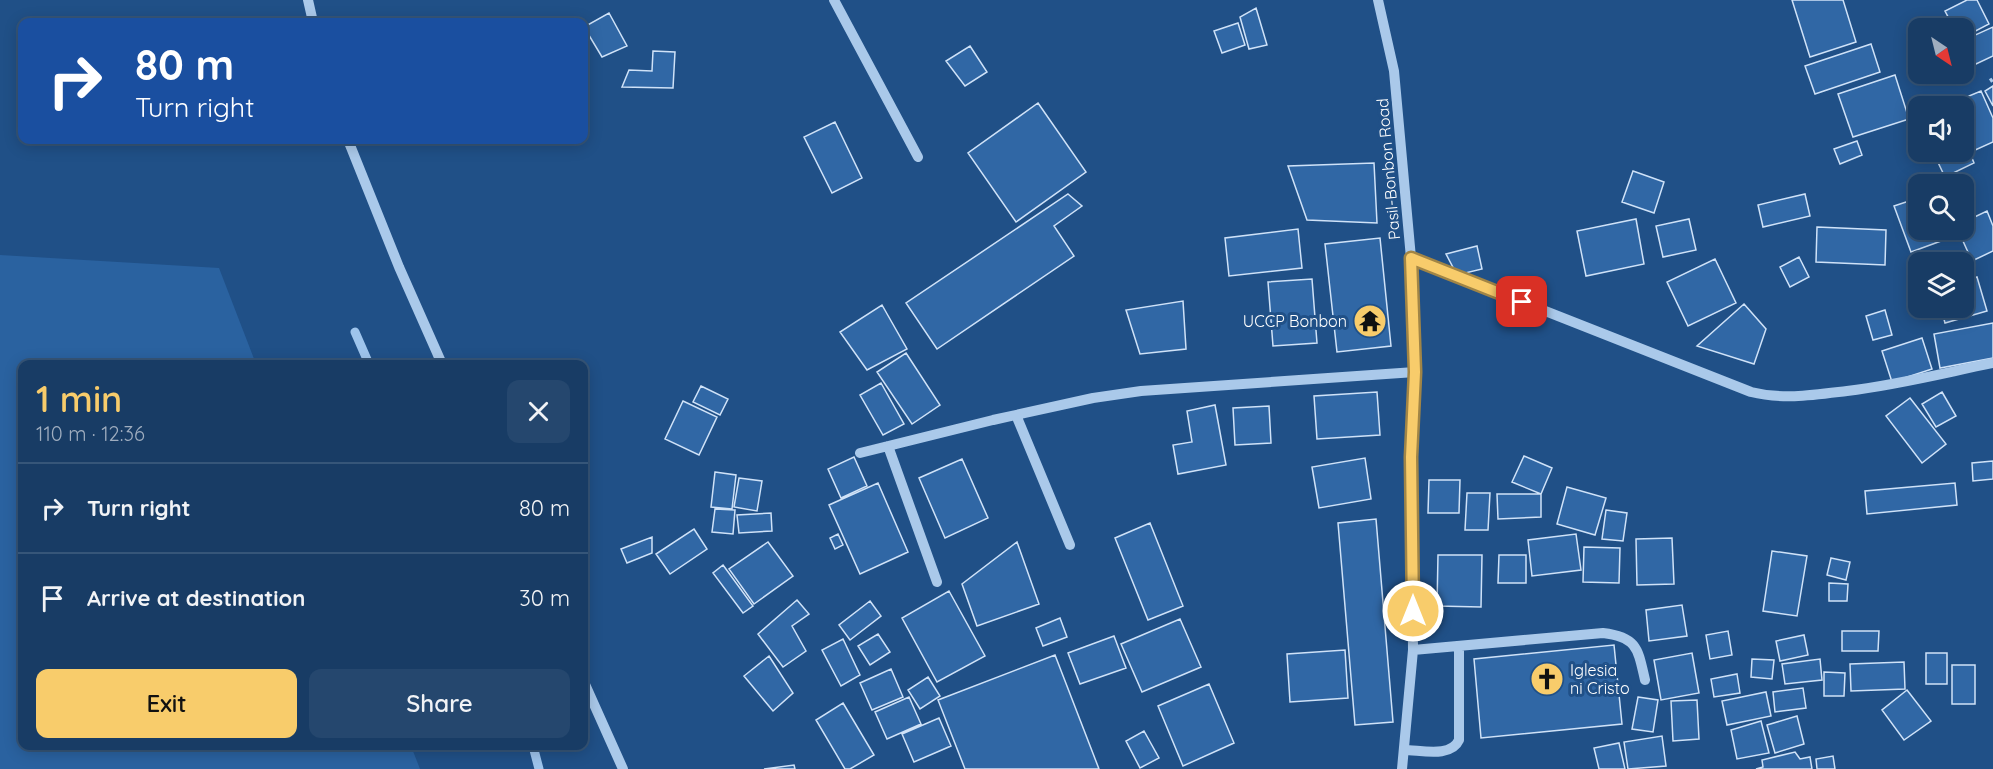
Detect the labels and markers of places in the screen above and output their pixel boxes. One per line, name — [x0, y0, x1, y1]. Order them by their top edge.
pin — [1496, 276, 1547, 327]
temple icon: UCCP Bonbon — [1352, 303, 1388, 339]
place label: UCCP Bonbon — [1243, 311, 1347, 331]
place label: Iglesia ni Cristo — [1570, 660, 1630, 698]
church icon: Iglesia ni Cristo — [1529, 661, 1565, 697]

